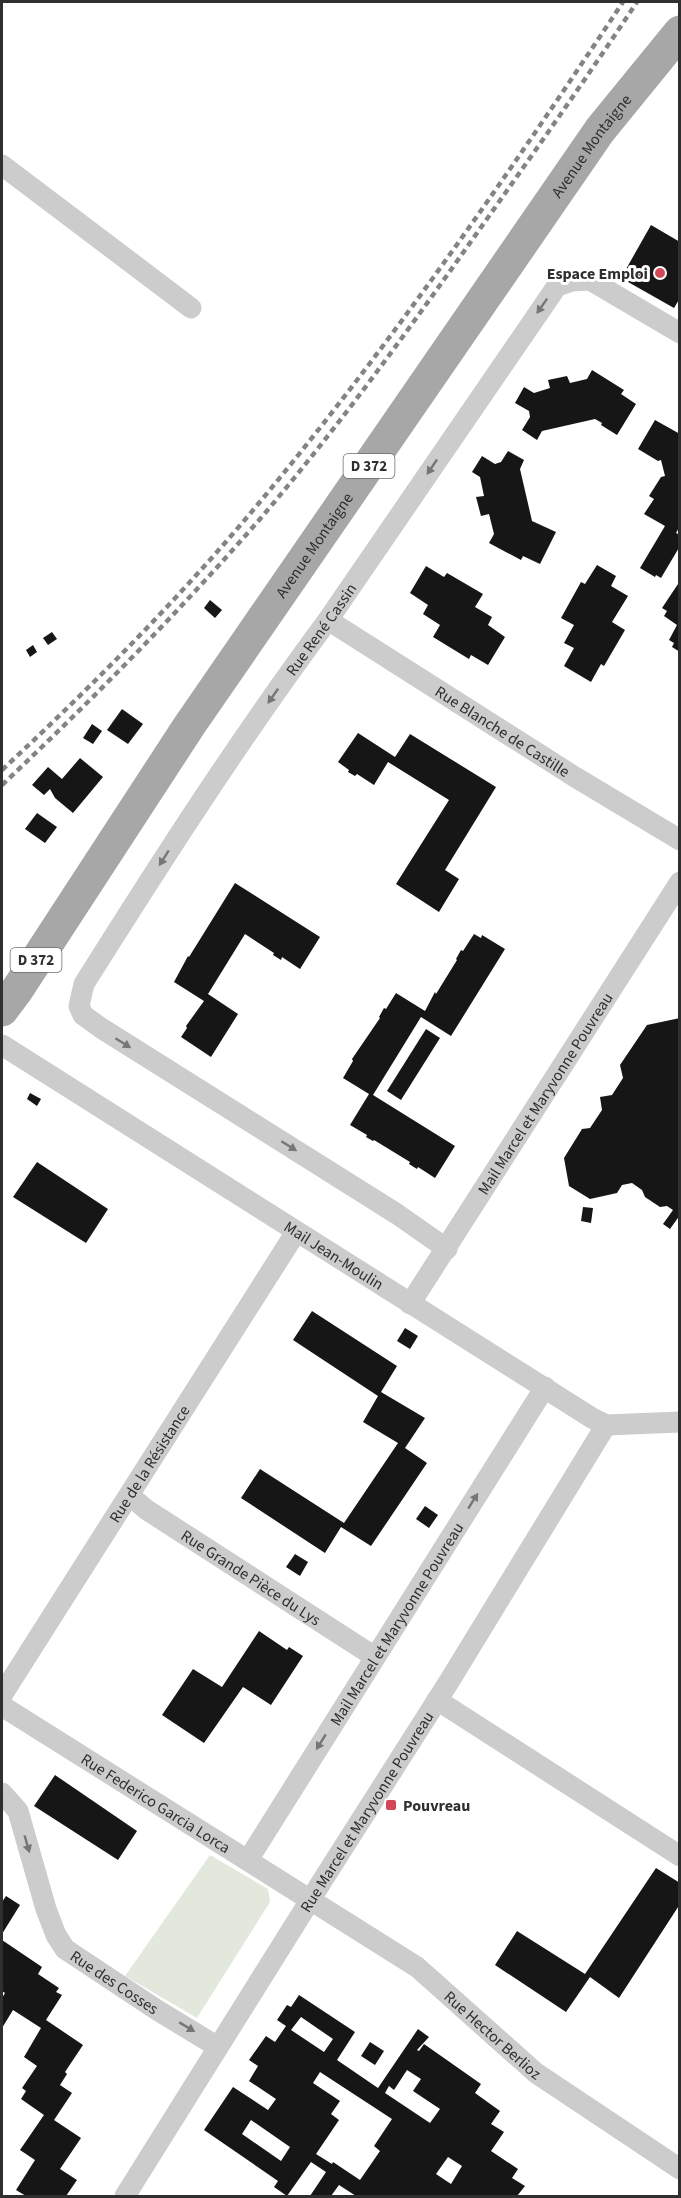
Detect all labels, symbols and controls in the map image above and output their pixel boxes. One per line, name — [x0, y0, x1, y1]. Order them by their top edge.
street label: Avenue Montaigne — [546, 90, 637, 203]
place label: Espace Emploi — [547, 263, 648, 285]
marker: Espace Emploi — [653, 266, 667, 280]
one-way arrow — [536, 298, 548, 314]
road number: D 372 — [344, 454, 394, 478]
one-way arrow — [427, 459, 438, 475]
street label: Avenue Montaigne — [271, 488, 359, 603]
street label: Rue René Cassin — [281, 579, 362, 680]
street label: Rue Blanche de Castille — [431, 681, 574, 783]
one-way arrow — [267, 688, 279, 704]
one-way arrow — [158, 849, 169, 866]
road number: D 372 — [10, 948, 62, 972]
street label: Mail Marcel et Maryvonne Pouvreau — [473, 989, 618, 1199]
one-way arrow — [115, 1037, 131, 1048]
one-way arrow — [281, 1141, 297, 1152]
street label: Mail Jean-Moulin — [280, 1216, 388, 1296]
street label: Rue de la Résistance — [104, 1401, 195, 1527]
one-way arrow — [468, 1493, 479, 1509]
street label: Mail Marcel et Maryvonne Pouvreau — [325, 1518, 469, 1730]
street label: Rue Grande Pièce du Lys — [177, 1525, 325, 1631]
street label: Rue Marcel et Maryvonne Pouvreau — [295, 1707, 439, 1917]
one-way arrow — [316, 1734, 327, 1750]
street label: Rue Federico Garcia Lorca — [77, 1748, 234, 1859]
place label: Pouvreau — [403, 1795, 470, 1817]
marker: Pouvreau — [384, 1798, 398, 1812]
one-way arrow — [23, 1835, 32, 1853]
street label: Rue des Cosses — [66, 1945, 163, 2020]
street label: Rue Hector Berlioz — [439, 1986, 545, 2085]
one-way arrow — [179, 2022, 195, 2033]

